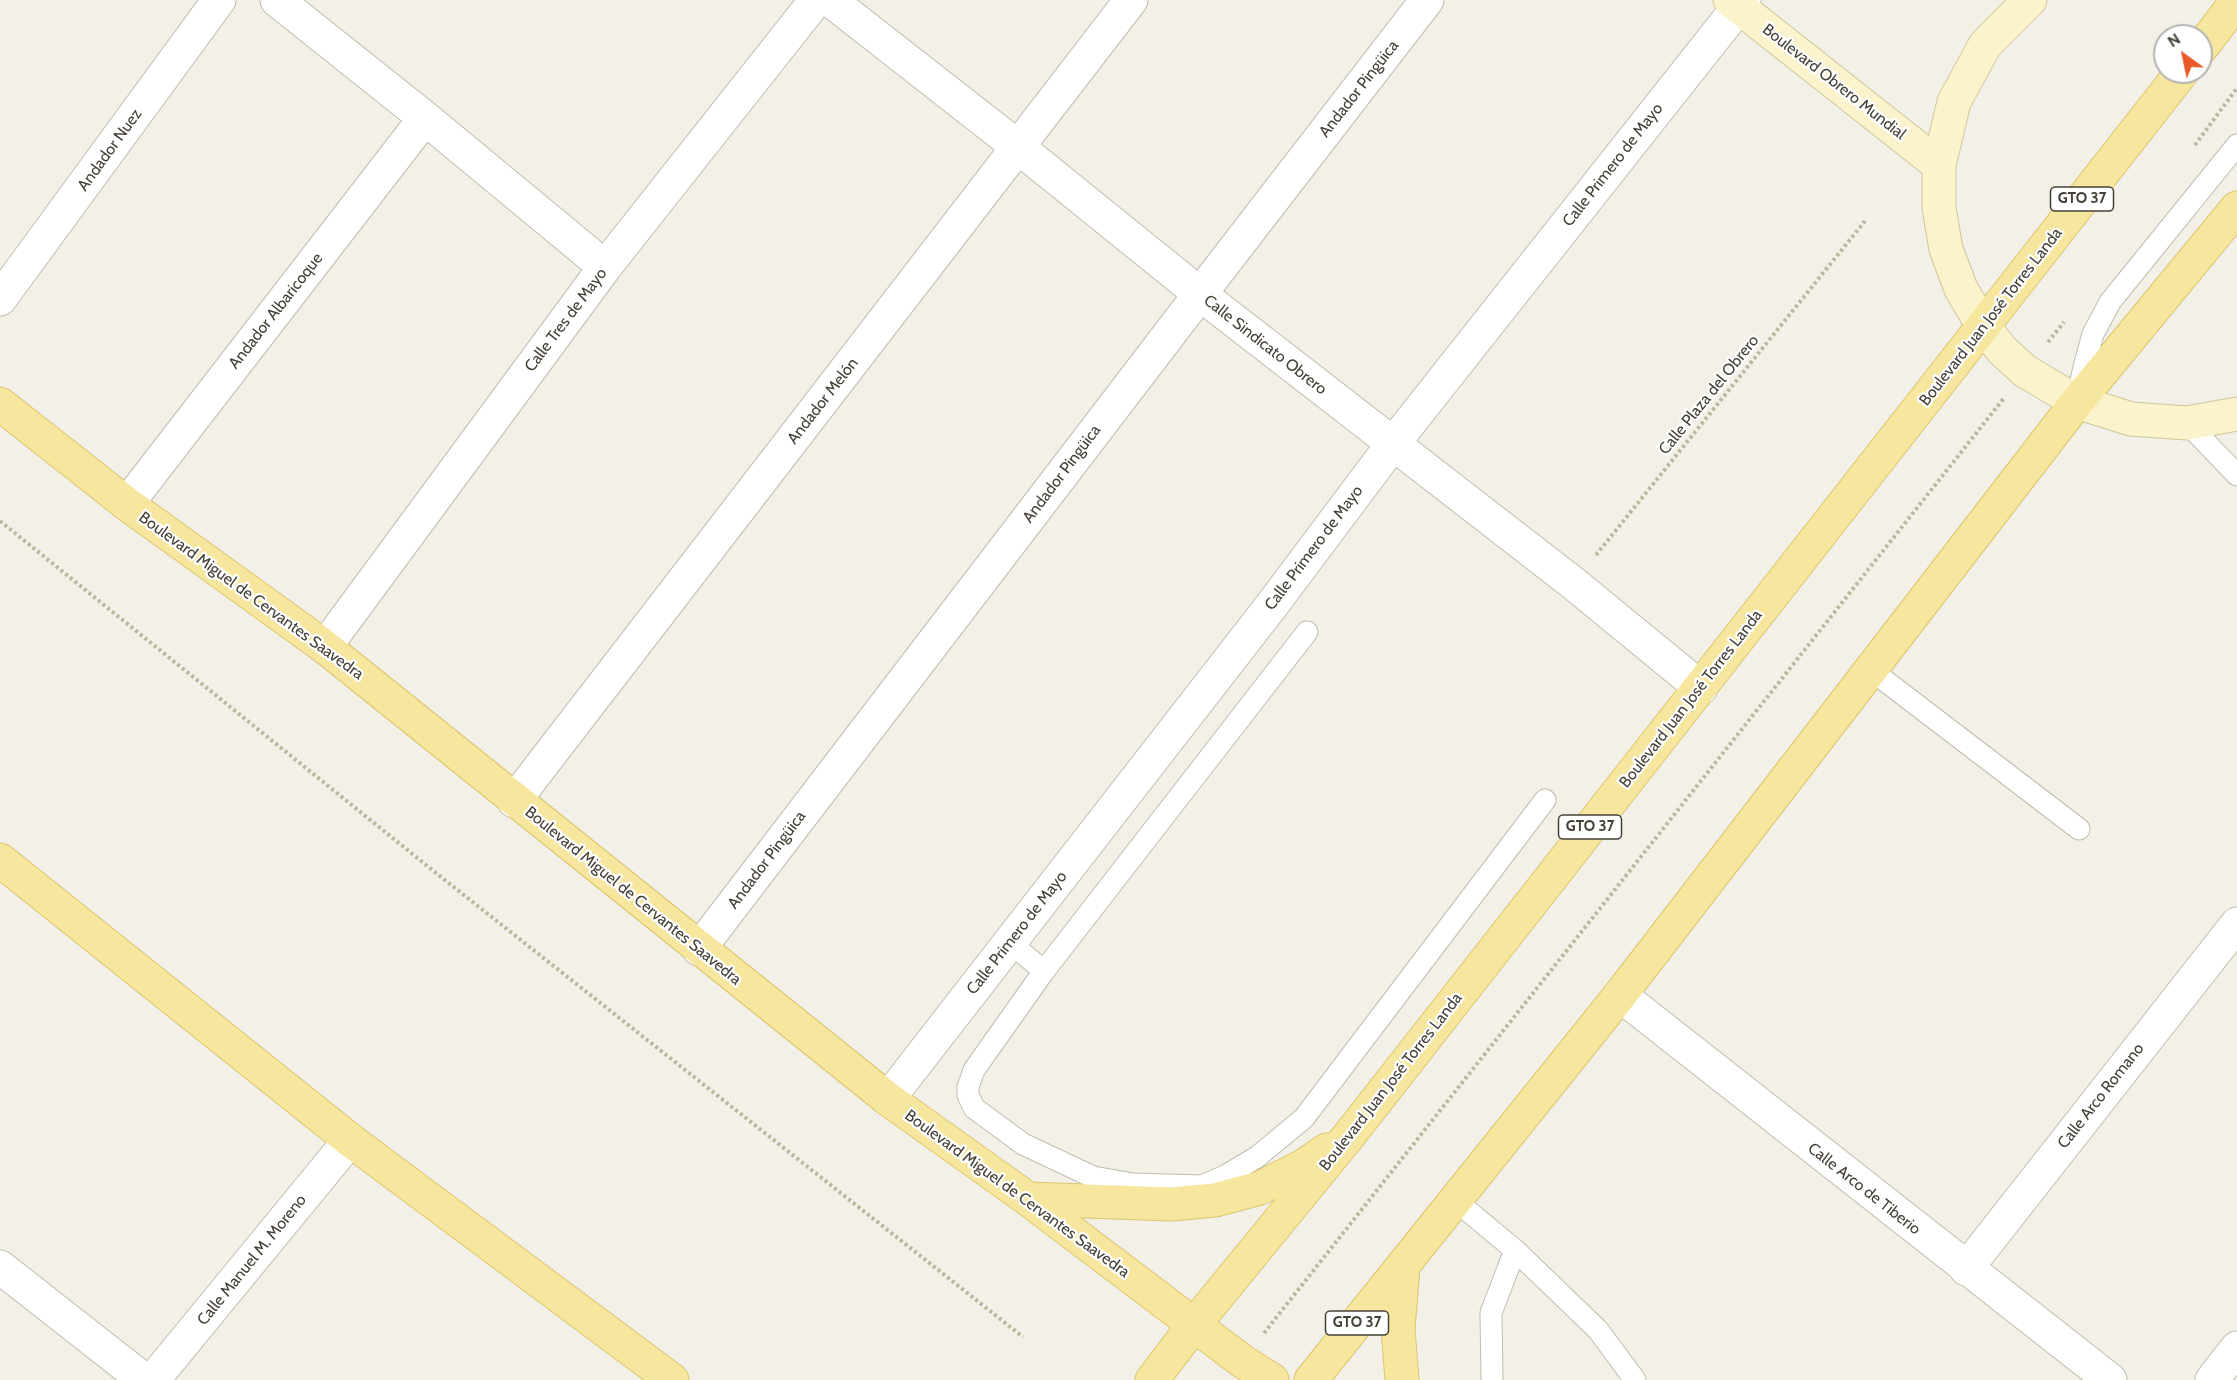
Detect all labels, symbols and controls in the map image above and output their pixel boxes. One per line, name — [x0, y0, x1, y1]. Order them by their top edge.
street label: Boulevard Obrero Mundial — [1759, 20, 1909, 144]
north arrow — [2153, 24, 2213, 84]
text: N — [2164, 29, 2184, 51]
street label: Andador Pingüica — [1315, 37, 1403, 141]
street label: Calle Primero de Mayo — [1559, 99, 1667, 231]
street label: Andador Nuez — [74, 105, 146, 195]
road number: GTO 37 — [2050, 187, 2114, 211]
street label: Boulevard Juan José Torres Landa — [1916, 224, 2066, 410]
street label: Andador Albaricoque — [225, 249, 327, 373]
street label: Calle Tres de Mayo — [521, 264, 611, 376]
street label: Calle Sindicato Obrero — [1200, 291, 1330, 399]
street label: Calle Plaza del Obrero — [1655, 331, 1763, 459]
street label: Andador Melón — [783, 354, 863, 448]
street label: Andador Pingüica — [1019, 421, 1105, 527]
street label: Calle Primero de Mayo — [1261, 482, 1367, 614]
street label: Boulevard Miguel de Cervantes Saavedra — [135, 508, 367, 684]
street label: Boulevard Juan José Torres Landa — [1616, 606, 1766, 792]
street label: Boulevard Miguel de Cervantes Saavedra — [521, 803, 745, 989]
street label: Andador Pingüica — [724, 807, 810, 913]
road number: GTO 37 — [1558, 815, 1622, 839]
street label: Calle Primero de Mayo — [963, 867, 1071, 999]
street label: Boulevard Juan José Torres Landa — [1316, 989, 1466, 1175]
street label: Calle Arco Romano — [2054, 1039, 2148, 1153]
street label: Boulevard Miguel de Cervantes Saavedra — [901, 1106, 1133, 1282]
street label: Calle Arco de Tiberio — [1804, 1139, 1924, 1239]
street label: Calle Manuel M. Moreno — [193, 1191, 311, 1329]
road number: GTO 37 — [1326, 1311, 1388, 1335]

